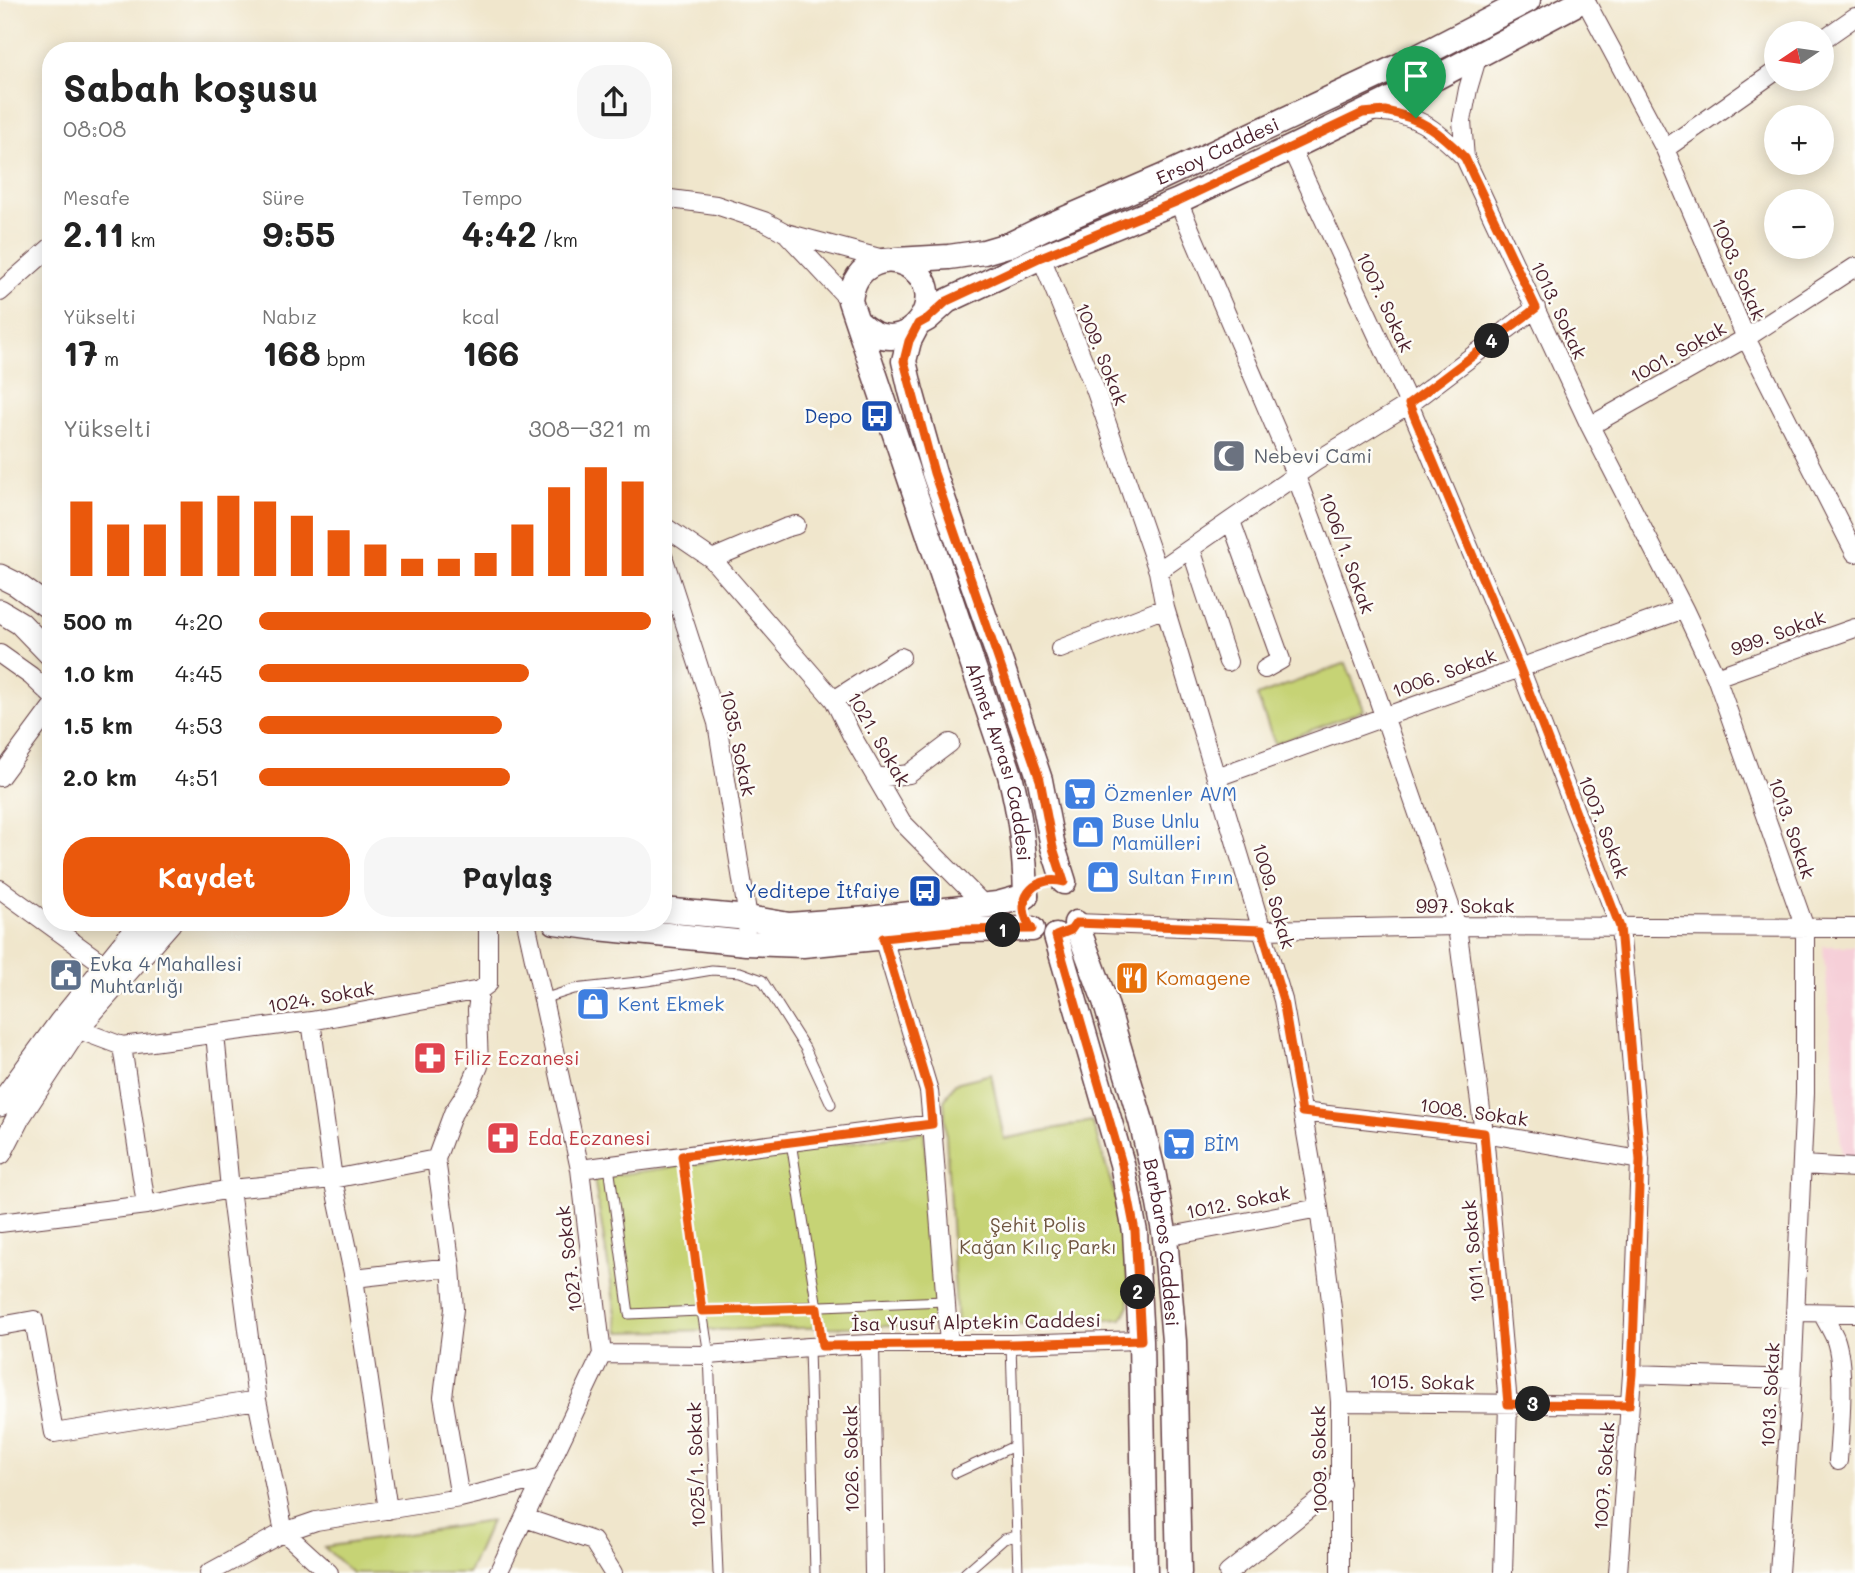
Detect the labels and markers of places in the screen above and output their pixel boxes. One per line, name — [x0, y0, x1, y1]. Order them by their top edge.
pin — [1386, 46, 1446, 118]
pin: 4 — [1474, 324, 1510, 358]
bus stop icon: Depo — [858, 397, 896, 435]
place label: Depo — [804, 403, 852, 428]
mosque icon: Nebevi Cami — [1210, 437, 1248, 475]
place label: Nebevi Cami — [1254, 443, 1372, 468]
supermarket icon: Özmenler AVM — [1061, 775, 1099, 813]
place label: Özmenler AVM — [1104, 781, 1237, 806]
place label: Buse Unlu Mamülleri — [1112, 808, 1201, 855]
shop icon: Buse Unlu Mamülleri — [1069, 813, 1107, 851]
shop icon: Sultan Fırın — [1084, 858, 1122, 896]
place label: Sultan Fırın — [1128, 864, 1233, 889]
bus stop icon: Yeditepe İtfaiye — [906, 872, 944, 910]
place label: Yeditepe İtfaiye — [745, 878, 900, 903]
pin: 1 — [986, 912, 1020, 948]
place label: Evka 4 Mahallesi Muhtarlığı — [90, 951, 242, 998]
public building icon: Evka 4 Mahallesi Muhtarlığı — [47, 956, 85, 994]
restaurant icon: Komagene — [1113, 959, 1151, 997]
place label: Komagene — [1156, 965, 1251, 990]
shop icon: Kent Ekmek — [574, 985, 612, 1023]
place label: Kent Ekmek — [618, 991, 724, 1016]
pharmacy icon: Filiz Eczanesi — [411, 1039, 449, 1077]
place label: Filiz Eczanesi — [454, 1045, 579, 1070]
pharmacy icon: Eda Eczanesi — [484, 1119, 522, 1157]
place label: Eda Eczanesi — [528, 1125, 651, 1150]
supermarket icon: BİM — [1160, 1125, 1198, 1163]
place label: BİM — [1204, 1131, 1239, 1156]
pin: 2 — [1120, 1274, 1156, 1310]
pin: 3 — [1516, 1386, 1550, 1422]

